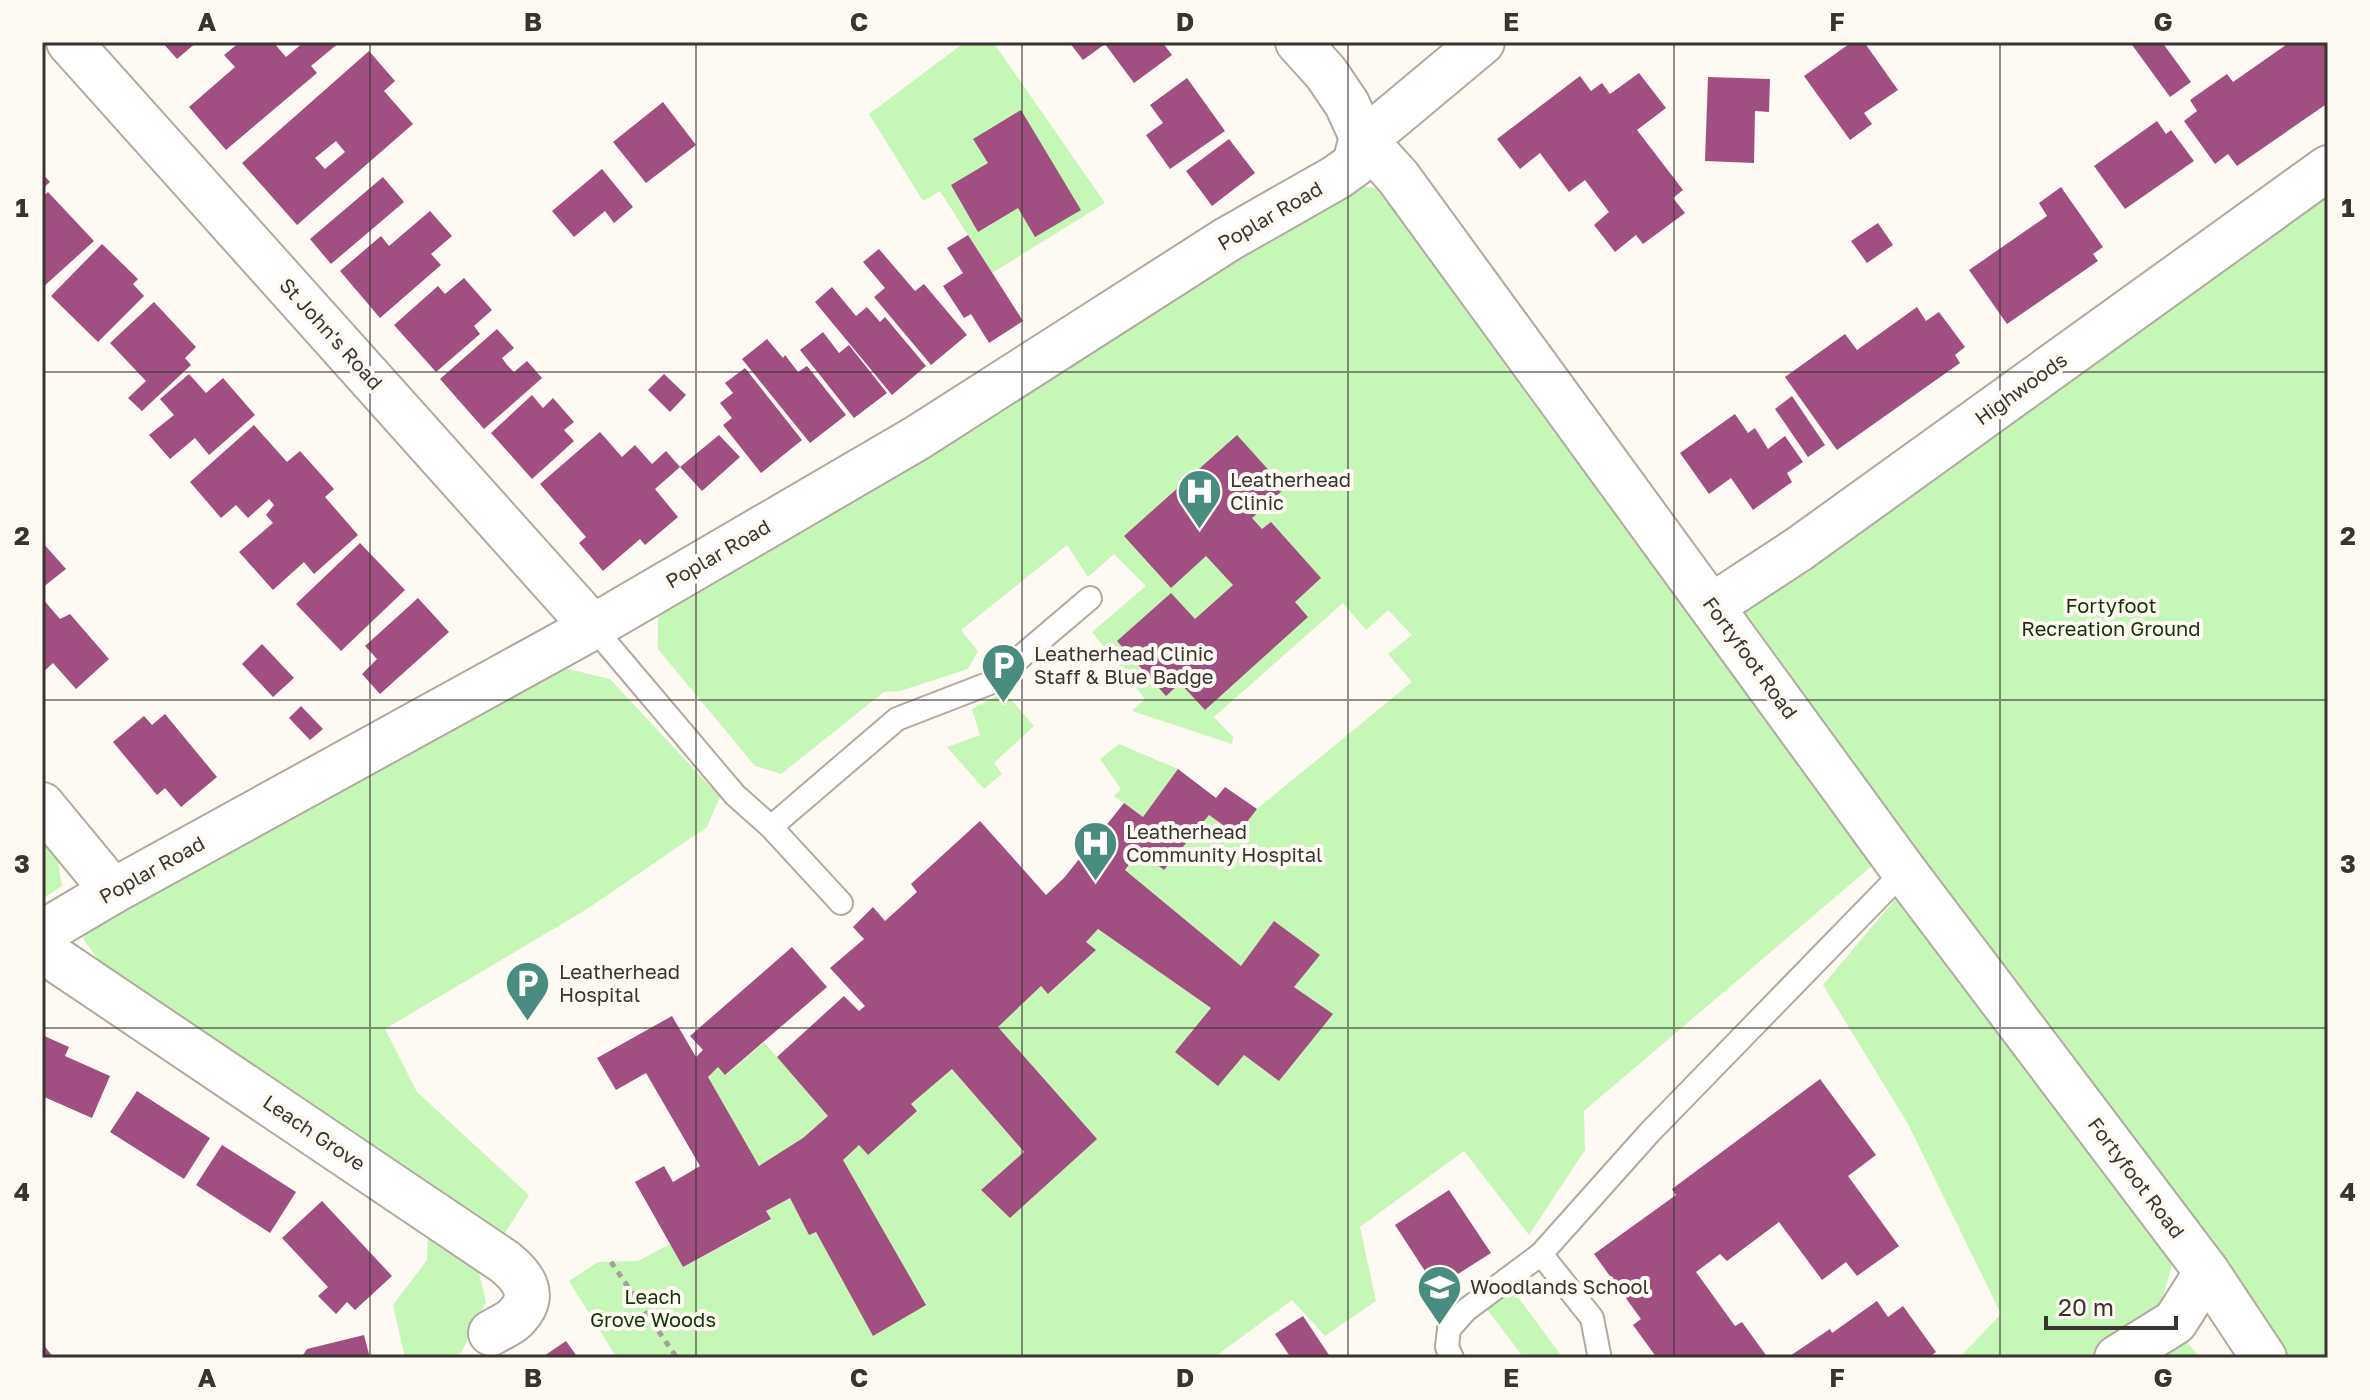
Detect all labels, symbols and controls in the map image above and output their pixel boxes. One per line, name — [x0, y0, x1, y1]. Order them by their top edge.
text: A — [198, 6, 217, 37]
text: B — [524, 6, 542, 37]
text: C — [850, 6, 868, 37]
text: D — [1176, 6, 1194, 37]
text: E — [1503, 6, 1519, 37]
text: F — [1829, 6, 1845, 37]
text: G — [2153, 6, 2173, 37]
street label: Poplar Road — [1213, 176, 1326, 255]
text: 1 — [15, 192, 29, 223]
text: 1 — [2341, 192, 2355, 223]
street label: St John's Road — [275, 273, 388, 394]
street label: Highwoods — [1970, 347, 2071, 430]
place label: Leatherhead Clinic — [1230, 467, 1351, 514]
hospital icon: Leatherhead Clinic — [1175, 468, 1223, 531]
street label: Poplar Road — [661, 514, 774, 593]
text: 2 — [14, 520, 30, 551]
text: 2 — [2340, 520, 2356, 551]
street label: Fortyfoot Road — [1698, 592, 1803, 723]
park label: Fortyfoot Recreation Ground — [2021, 593, 2201, 640]
place label: Leatherhead Clinic Staff & Blue Badge — [1034, 641, 1214, 688]
parking icon: Leatherhead Clinic Staff & Blue Badge — [979, 642, 1027, 705]
place label: Leatherhead Community Hospital — [1126, 819, 1323, 866]
hospital icon: Leatherhead Community Hospital — [1071, 820, 1119, 883]
street label: Poplar Road — [95, 830, 208, 908]
text: 3 — [14, 848, 30, 879]
text: 3 — [2340, 848, 2356, 879]
parking icon: Leatherhead Hospital — [504, 959, 552, 1022]
place label: Leatherhead Hospital — [559, 959, 680, 1006]
street label: Leach Grove — [259, 1089, 370, 1175]
street label: Fortyfoot Road — [2084, 1112, 2190, 1243]
text: 4 — [14, 1176, 30, 1207]
text: 4 — [2340, 1176, 2356, 1207]
school or university icon: Woodlands School — [1415, 1263, 1463, 1326]
place label: Woodlands School — [1470, 1274, 1649, 1298]
scale bar — [2046, 1280, 2176, 1330]
park label: Leach Grove Woods — [590, 1284, 716, 1331]
text: 20 m — [2058, 1292, 2114, 1321]
text: A — [198, 1362, 217, 1393]
text: B — [524, 1362, 542, 1393]
text: C — [850, 1362, 868, 1393]
text: D — [1176, 1362, 1194, 1393]
text: E — [1503, 1362, 1519, 1393]
text: F — [1829, 1362, 1845, 1393]
text: G — [2153, 1362, 2173, 1393]

